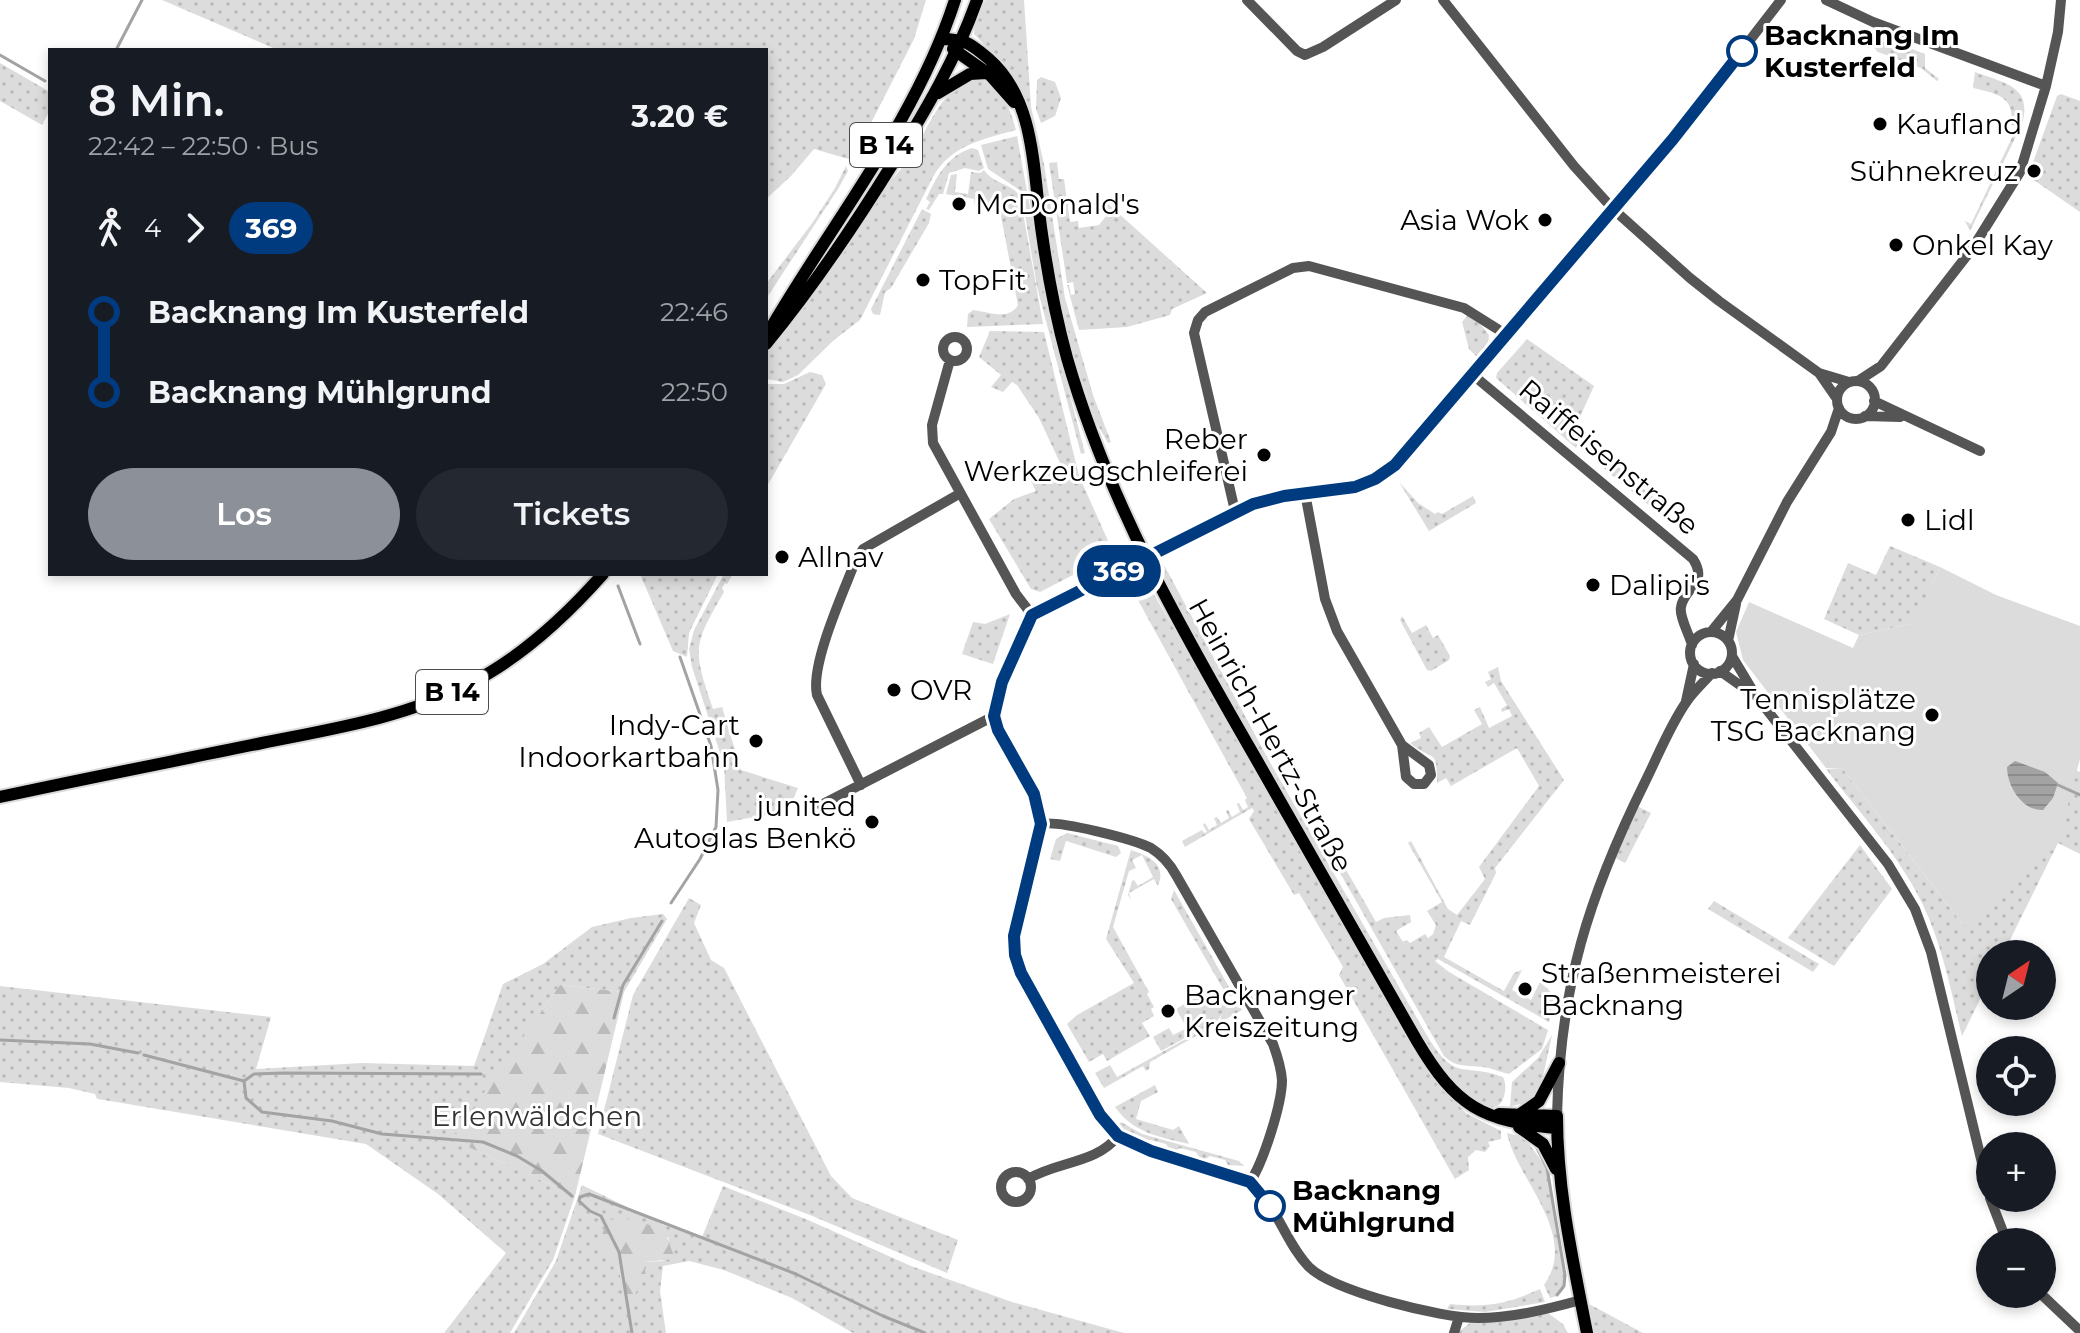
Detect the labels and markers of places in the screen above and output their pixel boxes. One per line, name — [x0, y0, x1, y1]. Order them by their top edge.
place label: Backnang Im Kusterfeld — [1764, 18, 1960, 84]
marker: Backnang Im Kusterfeld — [1727, 36, 1757, 66]
place label: Kaufland — [1896, 107, 2022, 141]
marker: Kaufland — [1871, 115, 1889, 133]
place label: Sühnekreuz — [1850, 154, 2018, 188]
marker: Sühnekreuz — [2025, 162, 2043, 180]
place label: McDonald's — [975, 187, 1139, 221]
marker: McDonald's — [950, 195, 968, 213]
place label: Asia Wok — [1400, 203, 1529, 237]
marker: Asia Wok — [1536, 211, 1554, 229]
place label: Onkel Kay — [1912, 228, 2054, 262]
marker: Onkel Kay — [1887, 236, 1905, 254]
place label: TopFit — [939, 263, 1026, 297]
marker: TopFit — [914, 271, 932, 289]
place label: Reber Werkzeugschleiferei — [964, 422, 1248, 488]
marker: Reber Werkzeugschleiferei — [1255, 446, 1273, 464]
place label: Lidl — [1924, 503, 1975, 537]
marker: Lidl — [1899, 511, 1917, 529]
place label: Allnav — [798, 540, 884, 574]
marker: Allnav — [773, 548, 791, 566]
place label: Dalipi's — [1609, 568, 1710, 602]
marker: Dalipi's — [1584, 576, 1602, 594]
place label: OVR — [910, 673, 972, 707]
marker: OVR — [885, 681, 903, 699]
place label: Tennisplätze TSG Backnang — [1711, 682, 1916, 748]
marker: Tennisplätze TSG Backnang — [1923, 706, 1941, 724]
place label: Indy-Cart Indoorkartbahn — [518, 708, 740, 774]
marker: Indy-Cart Indoorkartbahn — [747, 732, 765, 750]
place label: junited Autoglas Benkö — [634, 789, 856, 855]
marker: junited Autoglas Benkö — [863, 813, 881, 831]
place label: Straßenmeisterei Backnang — [1541, 956, 1782, 1022]
place label: Backnanger Kreiszeitung — [1184, 978, 1359, 1044]
marker: Straßenmeisterei Backnang — [1516, 980, 1534, 998]
marker: Backnanger Kreiszeitung — [1159, 1002, 1177, 1020]
place label: Backnang Mühlgrund — [1292, 1173, 1456, 1239]
marker: Backnang Mühlgrund — [1255, 1191, 1285, 1221]

